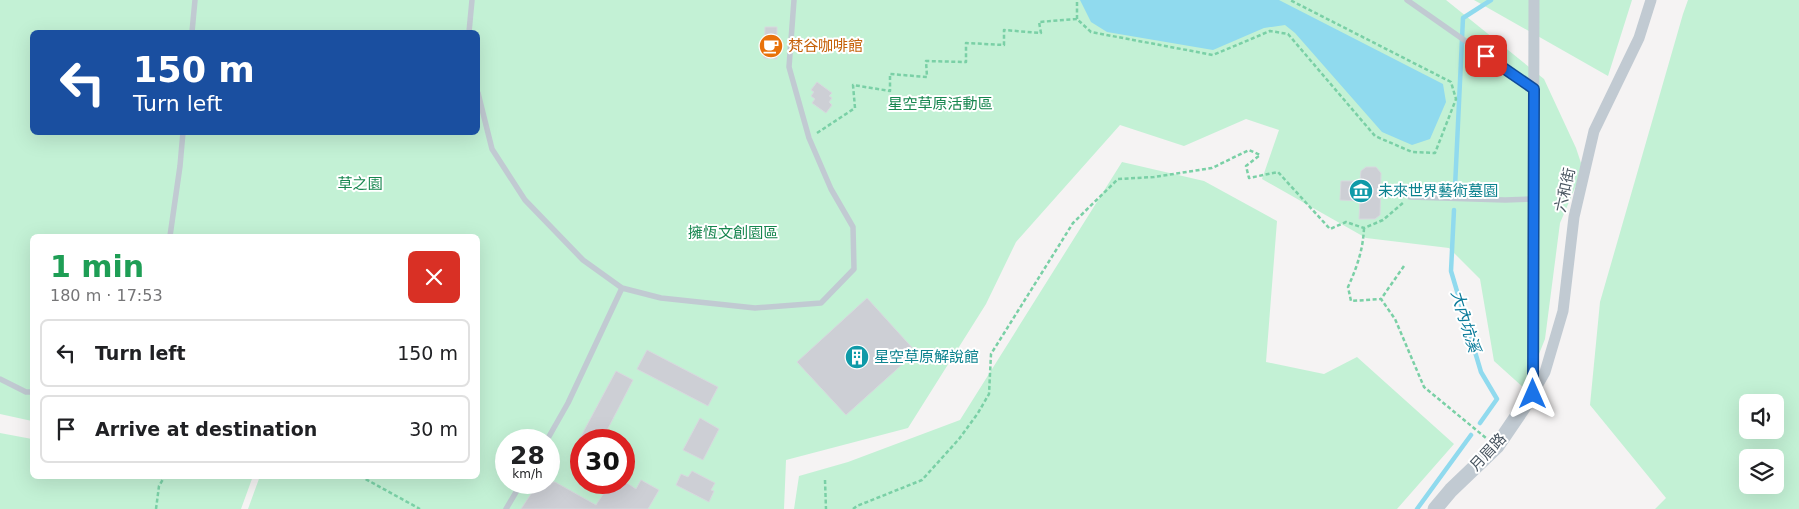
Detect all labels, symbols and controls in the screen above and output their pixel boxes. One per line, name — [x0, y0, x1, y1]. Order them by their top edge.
cafe icon: 梵谷咖啡館 — [758, 33, 784, 59]
pin — [1465, 35, 1507, 77]
place label: 梵谷咖啡館 — [788, 37, 863, 55]
icon: arrive — [1472, 42, 1500, 70]
icon: left — [50, 50, 115, 115]
text: 150 m — [133, 50, 255, 90]
text: Turn left — [133, 91, 222, 116]
park label: 星空草原活動區 — [887, 95, 993, 113]
street label: 六和街 — [1551, 166, 1579, 214]
park label: 草之園 — [337, 175, 383, 193]
museum icon: 未來世界藝術墓園 — [1348, 178, 1374, 204]
place label: 未來世界藝術墓園 — [1378, 182, 1498, 200]
park label: 擁恆文創園區 — [688, 224, 778, 242]
text: 1 min — [50, 249, 144, 284]
button: close — [408, 251, 460, 303]
text: 180 m · 17:53 — [50, 286, 163, 305]
water label: 大內坑溪 — [1447, 288, 1485, 356]
icon: left — [52, 339, 80, 367]
text: Turn left — [95, 342, 186, 364]
text: 150 m — [397, 342, 458, 364]
building icon: 星空草原解說館 — [844, 344, 870, 370]
place label: 星空草原解說館 — [874, 348, 979, 366]
position arrow — [1506, 367, 1558, 419]
map controls — [1739, 394, 1784, 494]
button: sound — [1739, 394, 1784, 439]
icon: arrive — [52, 415, 80, 443]
text: Arrive at destination — [95, 418, 317, 440]
text: 30 m — [409, 418, 458, 440]
speed limit sign: 30 — [570, 429, 635, 494]
street label: 月眉路 — [1466, 429, 1510, 475]
text: 28 — [510, 441, 545, 470]
button: layers — [1739, 449, 1784, 494]
text: km/h — [512, 467, 543, 481]

